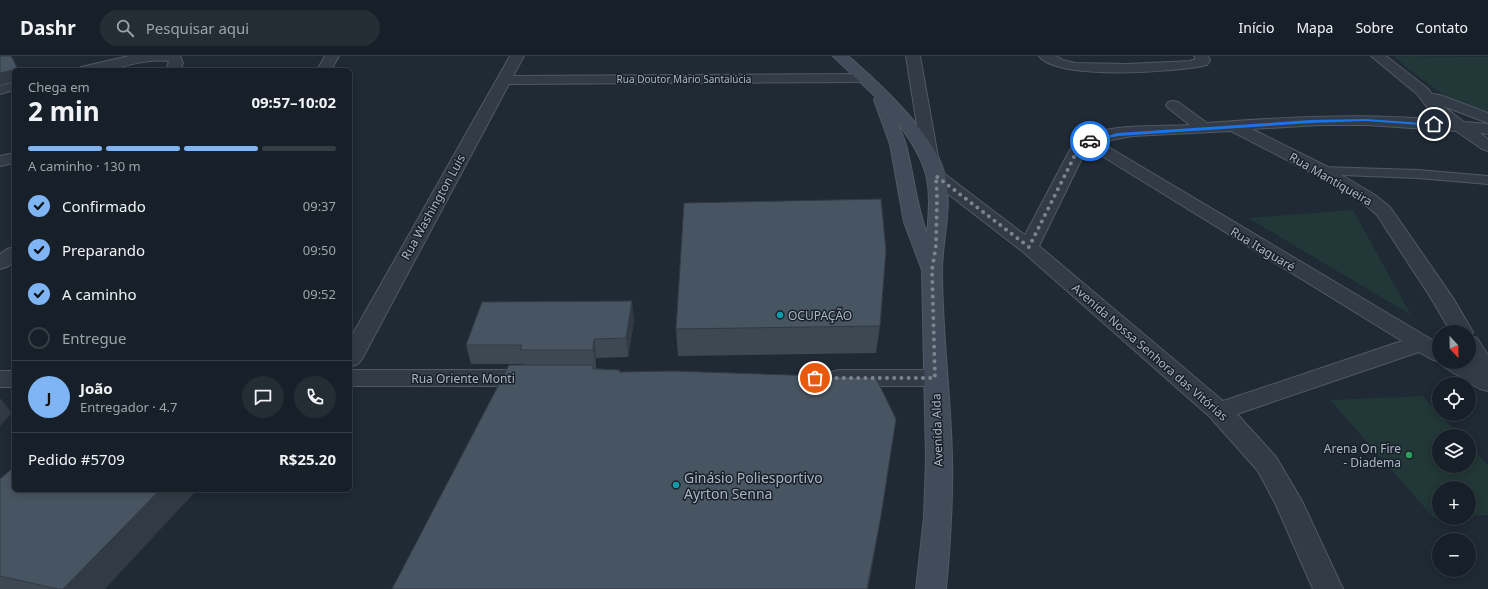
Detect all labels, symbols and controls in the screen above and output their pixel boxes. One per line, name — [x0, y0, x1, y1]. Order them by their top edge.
search box — [100, 10, 380, 46]
text: Dashr — [20, 15, 76, 41]
icon: search — [114, 17, 136, 39]
text: Pesquisar aqui — [146, 18, 249, 38]
text: Início — [1239, 18, 1274, 37]
text: Mapa — [1296, 18, 1333, 37]
text: Sobre — [1355, 18, 1394, 37]
text: Contato — [1416, 18, 1468, 37]
street label: Rua Doutor Mário Santalúcia — [617, 72, 751, 86]
text: Chega em — [28, 78, 90, 96]
text: 09:57–10:02 — [251, 92, 336, 112]
text: 2 min — [28, 93, 100, 129]
pin — [1417, 107, 1451, 141]
icon: home — [1423, 113, 1445, 135]
courier — [1070, 121, 1110, 161]
icon: car — [1079, 130, 1101, 152]
street label: Rua Mantiqueira — [1286, 148, 1376, 210]
street label: Rua Washington Luis — [397, 151, 469, 263]
text: A caminho · 130 m — [28, 157, 141, 175]
icon: check — [28, 195, 50, 217]
text: Confirmado — [62, 196, 146, 216]
text: 09:37 — [303, 197, 336, 215]
street label: Rua Itaguaré — [1227, 223, 1299, 275]
icon: check — [28, 239, 50, 261]
text: Preparando — [62, 240, 145, 260]
text: 09:50 — [303, 241, 336, 259]
street label: Avenida Nossa Senhora das Vitórias — [1068, 280, 1232, 425]
icon: check — [28, 283, 50, 305]
text: A caminho — [62, 284, 137, 304]
text: 09:52 — [303, 285, 336, 303]
place label: OCUPAÇÃO — [788, 307, 852, 324]
marker: OCUPAÇÃO — [775, 310, 785, 320]
north arrow — [1432, 325, 1476, 369]
map controls — [1432, 325, 1476, 577]
text: Entregue — [62, 328, 126, 348]
pin — [798, 361, 832, 395]
icon: bag — [804, 367, 826, 389]
street label: Rua Oriente Monti — [411, 370, 515, 387]
button: chat — [242, 376, 284, 418]
button: phone — [294, 376, 336, 418]
button: locate — [1432, 377, 1476, 421]
text: João — [80, 378, 113, 398]
text: J — [47, 387, 51, 407]
street label: Avenida Alda — [927, 393, 947, 467]
text: Entregador · 4.7 — [80, 398, 178, 416]
button: layers — [1432, 429, 1476, 473]
place label: Arena On Fire - Diadema — [1324, 440, 1401, 471]
text: Pedido #5709 — [28, 449, 125, 469]
text: R$25.20 — [279, 449, 336, 469]
marker: Arena On Fire - Diadema — [1404, 450, 1414, 460]
place label: Ginásio Poliesportivo Ayrton Senna — [684, 468, 823, 503]
marker: Ginásio Poliesportivo Ayrton Senna — [671, 480, 681, 490]
button: + — [1432, 481, 1476, 525]
button: − — [1432, 533, 1476, 577]

